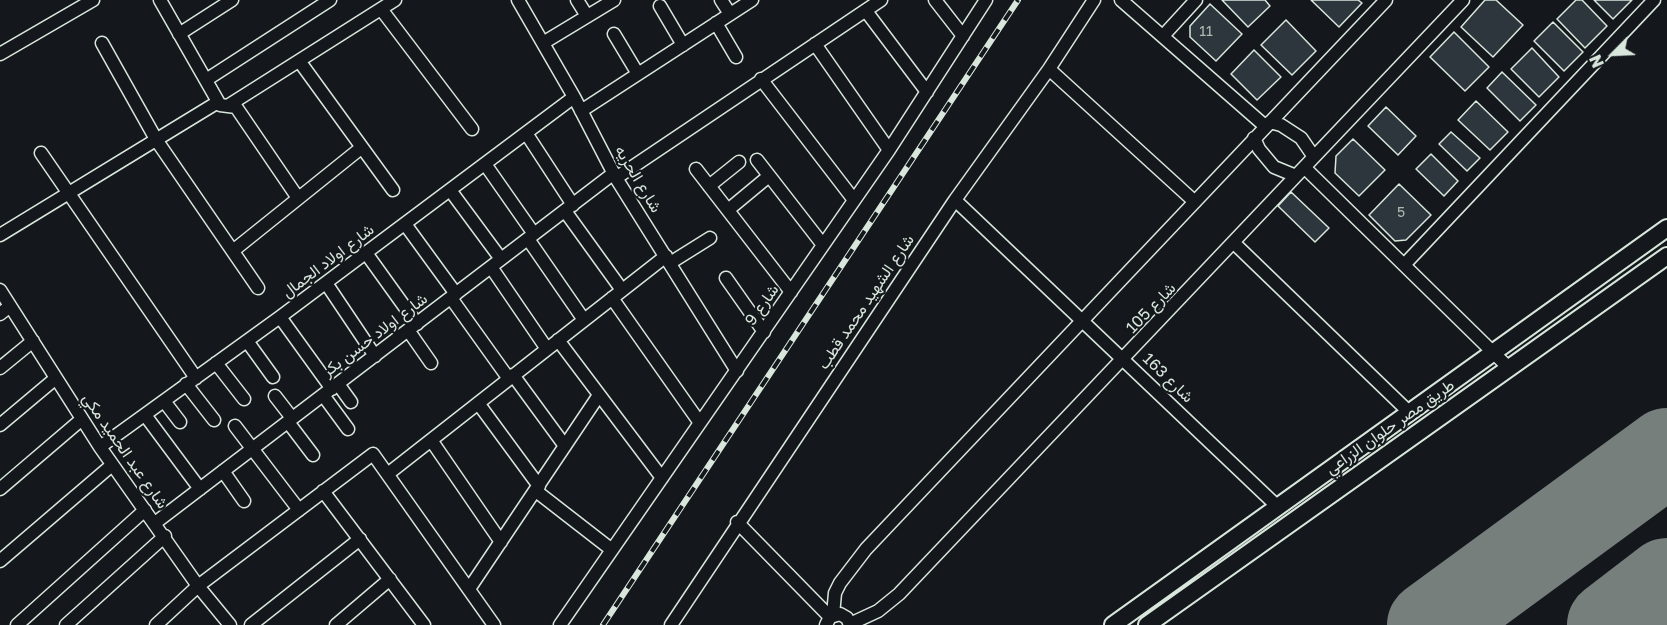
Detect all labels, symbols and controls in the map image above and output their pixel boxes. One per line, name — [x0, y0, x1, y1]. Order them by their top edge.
house number: 11 — [1199, 24, 1213, 40]
north arrow — [1583, 24, 1643, 84]
text: N — [1585, 52, 1608, 71]
street label: شارع الحريه — [610, 142, 666, 216]
house number: 5 — [1397, 205, 1405, 221]
street label: شارع اولاد الجمال — [278, 220, 378, 302]
street label: شارع الشهيد محمد قطب — [814, 231, 918, 373]
street label: شارع 105 — [1122, 279, 1180, 337]
street label: شارع 9 — [741, 281, 783, 329]
street label: شارع اولاد حسن بكر — [319, 289, 431, 381]
street label: شارع 163 — [1139, 349, 1197, 407]
street label: طريق مصر حلوان الزراعي — [1322, 375, 1458, 479]
street label: شارع عبد الحميد مكي — [78, 390, 172, 512]

